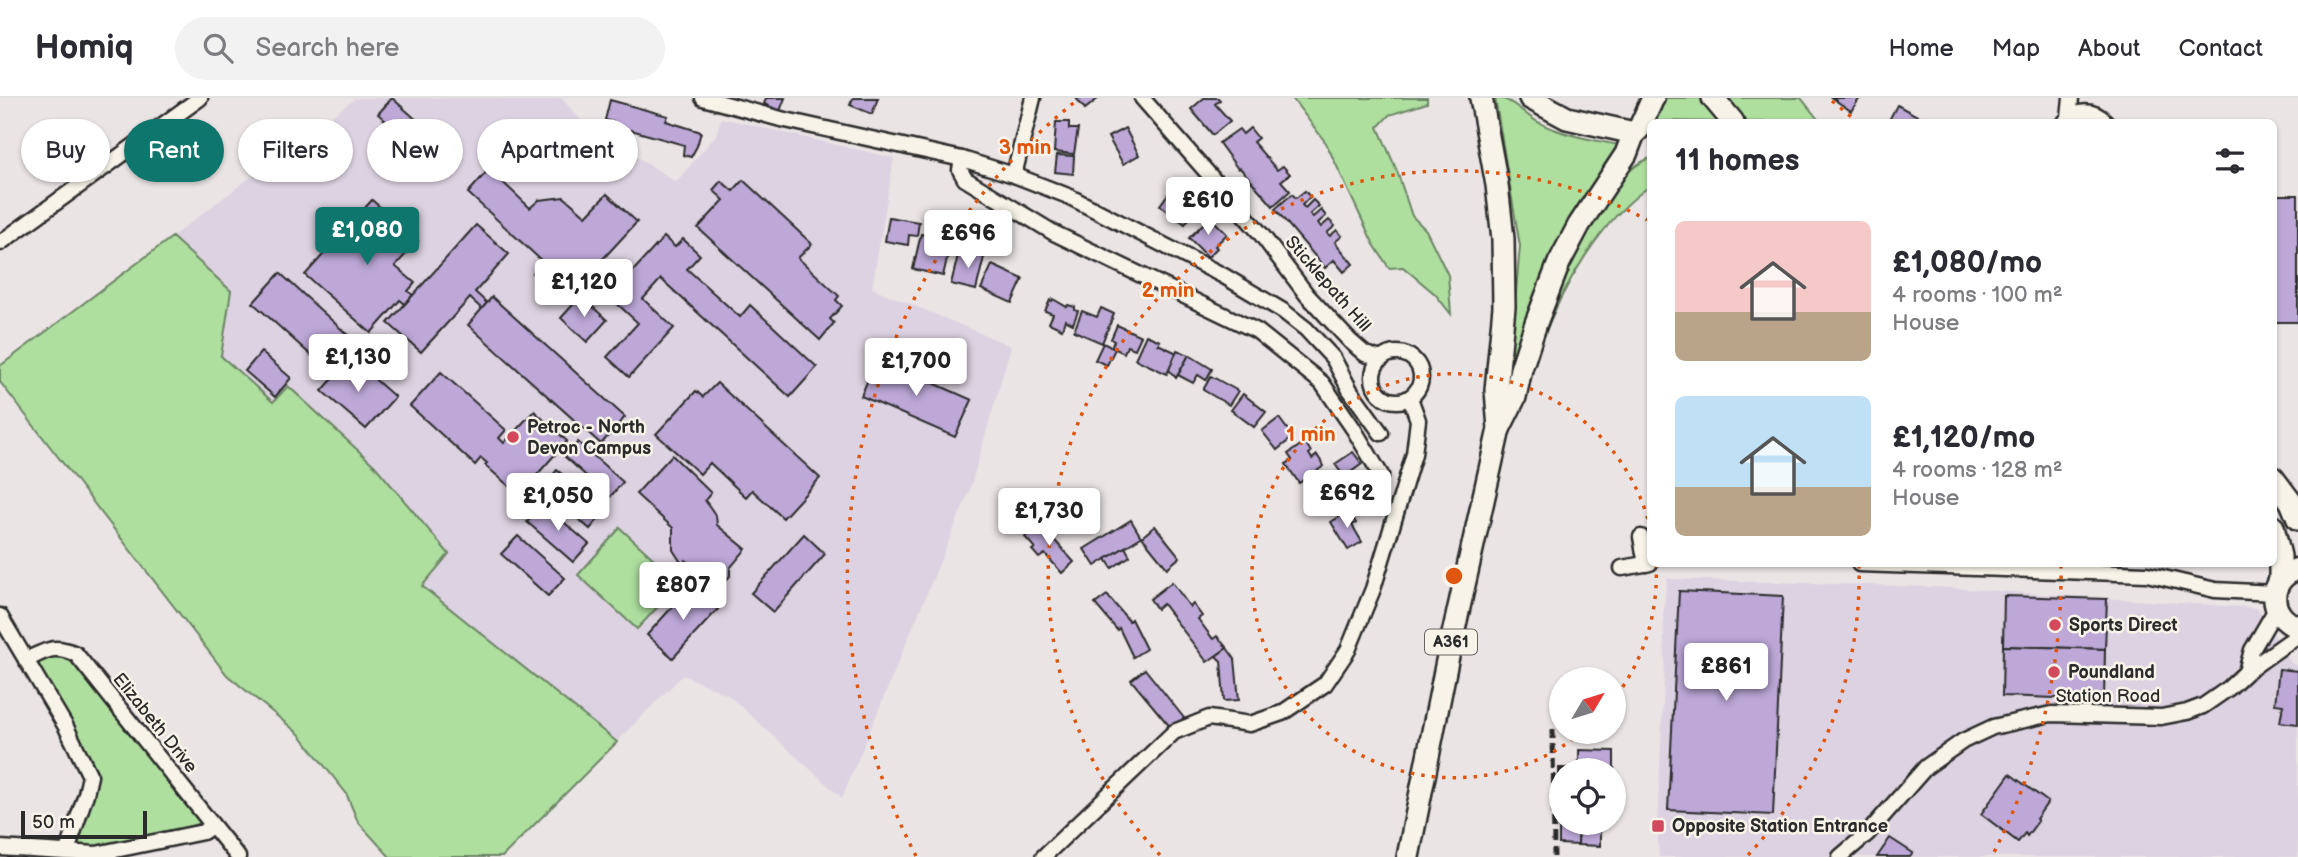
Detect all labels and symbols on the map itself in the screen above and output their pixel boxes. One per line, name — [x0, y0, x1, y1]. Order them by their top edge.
text: 3 min — [999, 135, 1051, 160]
pin: £610 — [1167, 178, 1249, 237]
pin: £1,080 — [310, 208, 424, 267]
pin: £696 — [927, 211, 1009, 270]
street label: Sticklepath Hill — [1281, 232, 1375, 336]
pin: £1,120 — [527, 260, 641, 319]
text: 2 min — [1141, 278, 1195, 303]
pin: £1,130 — [301, 334, 415, 394]
pin: £1,700 — [859, 338, 973, 398]
place label: Petroc - North Devon Campus — [527, 417, 651, 459]
text: 1 min — [1286, 422, 1336, 447]
marker: Petroc - North Devon Campus — [505, 429, 521, 445]
pin: £692 — [1306, 470, 1388, 530]
pin: £1,050 — [501, 474, 615, 533]
pin: £1,730 — [992, 489, 1106, 548]
pin: £807 — [642, 562, 724, 622]
centre of rings — [1442, 564, 1466, 588]
place label: Sports Direct — [2069, 615, 2178, 636]
marker: Sports Direct — [2047, 617, 2063, 633]
road number: A361 — [1425, 629, 1477, 654]
pin: £861 — [1685, 644, 1767, 703]
place label: Poundland — [2068, 662, 2155, 683]
marker: Poundland — [2046, 664, 2062, 680]
north arrow — [1549, 667, 1626, 744]
street label: Elizabeth Drive — [108, 669, 202, 777]
street label: Station Road — [2056, 686, 2160, 707]
scale bar — [21, 808, 147, 840]
place label: Opposite Station Entrance — [1672, 816, 1888, 837]
marker: Opposite Station Entrance — [1650, 818, 1666, 834]

